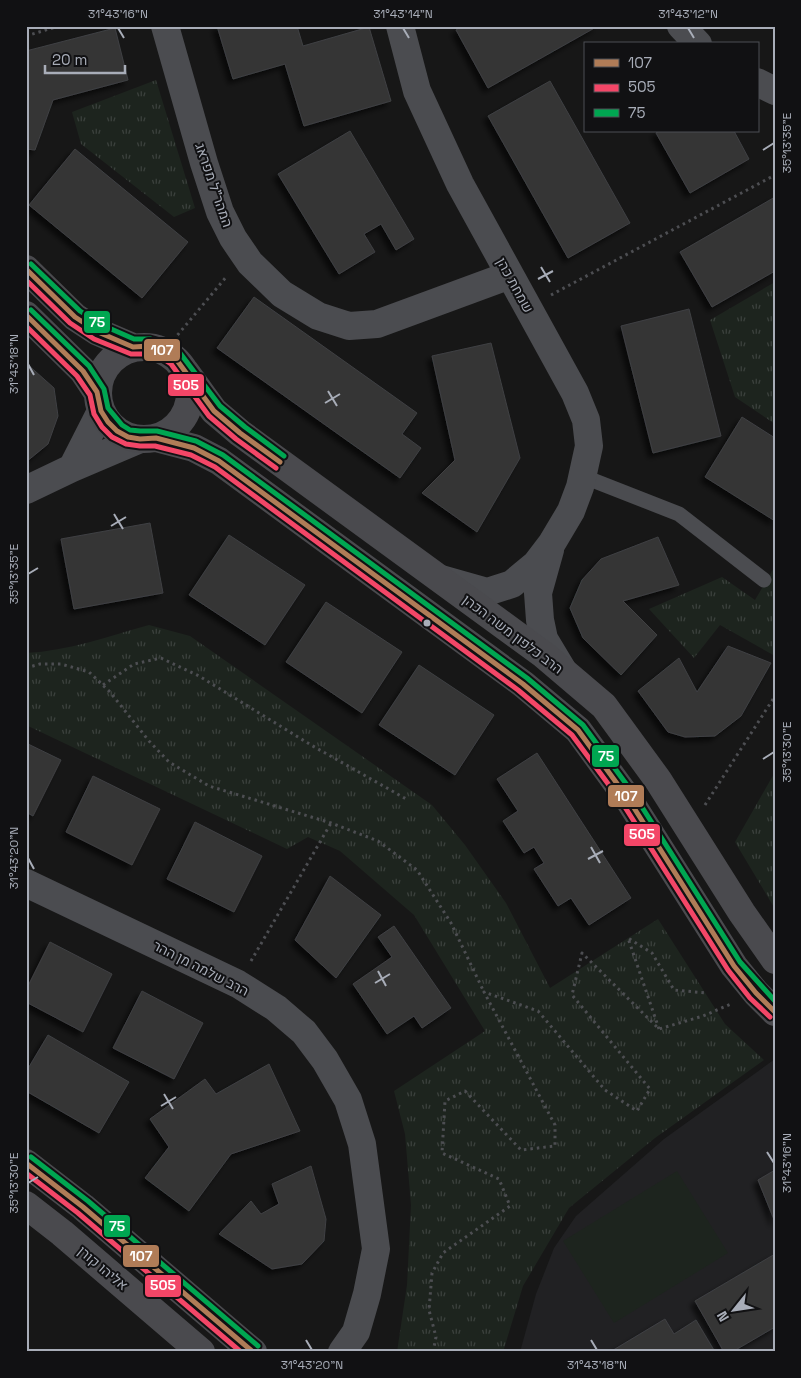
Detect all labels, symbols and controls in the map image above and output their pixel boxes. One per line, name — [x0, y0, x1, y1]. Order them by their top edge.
text: 31°43'16"N — [88, 6, 148, 22]
text: 31°43'14"N — [373, 6, 433, 22]
text: 31°43'12"N — [658, 6, 718, 22]
scale bar — [45, 42, 125, 74]
legend — [584, 42, 758, 132]
text: 20 m — [52, 50, 87, 69]
text: 107 — [628, 53, 652, 72]
text: 505 — [628, 77, 656, 96]
text: 75 — [628, 103, 645, 122]
text: 35°13'35"E — [779, 112, 795, 173]
street label: המהר"ל מפראג — [191, 141, 237, 229]
street label: שמחת כהן — [492, 254, 538, 316]
line badge: 75 — [83, 310, 111, 334]
text: 75 — [89, 313, 105, 331]
text: 31°43'18"N — [6, 334, 22, 394]
line badge: 107 — [143, 338, 181, 362]
text: 107 — [151, 341, 174, 359]
line badge: 505 — [167, 373, 205, 397]
text: 505 — [173, 376, 199, 394]
text: 35°13'35"E — [6, 543, 22, 604]
street label: הרב כלפון משה הכהן — [459, 590, 567, 678]
unlabelled marker — [422, 618, 432, 628]
text: 35°13'30"E — [779, 721, 795, 783]
line badge: 75 — [591, 744, 620, 768]
text: 75 — [598, 747, 614, 765]
line badge: 107 — [607, 784, 645, 808]
text: 107 — [615, 787, 638, 805]
line badge: 505 — [623, 823, 661, 847]
text: 505 — [629, 825, 655, 843]
text: 31°43'20"N — [6, 827, 22, 889]
street label: הרב שלמה מן ההר — [150, 936, 252, 1000]
text: 31°43'16"N — [779, 1133, 795, 1193]
text: 35°13'30"E — [6, 1152, 22, 1214]
line badge: 75 — [103, 1214, 131, 1238]
text: 75 — [109, 1217, 125, 1235]
street label: אליהו קורן — [74, 1242, 132, 1294]
line badge: 107 — [122, 1244, 160, 1268]
text: 107 — [130, 1247, 153, 1265]
line badge: 505 — [144, 1274, 182, 1298]
text: 505 — [150, 1276, 176, 1294]
north arrow — [708, 1286, 758, 1336]
text: N — [713, 1308, 733, 1325]
text: 31°43'20"N — [281, 1357, 343, 1373]
text: 31°43'18"N — [567, 1357, 627, 1373]

